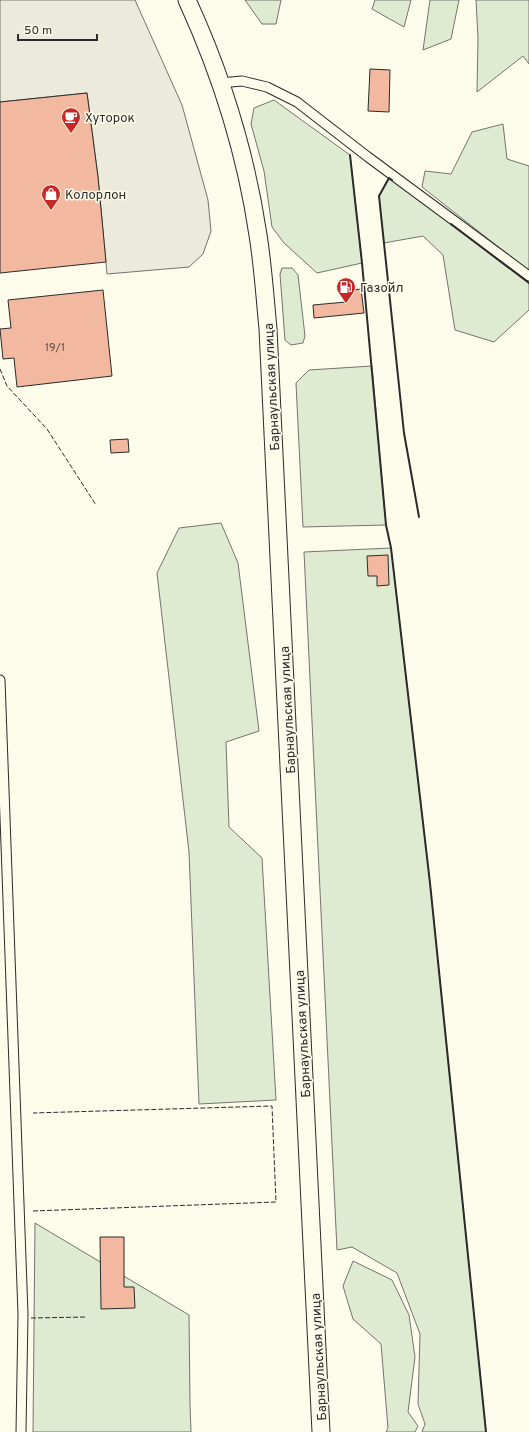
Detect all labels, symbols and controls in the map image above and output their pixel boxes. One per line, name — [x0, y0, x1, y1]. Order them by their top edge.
scale bar — [18, 16, 97, 42]
text: 50 m — [24, 23, 52, 39]
cafe icon: Хуторок — [60, 106, 82, 134]
place label: Хуторок — [85, 111, 135, 127]
shop icon: Колорлон — [40, 183, 62, 211]
place label: Колорлон — [65, 188, 126, 204]
fuel station icon: Газойл — [335, 276, 357, 304]
place label: Газойл — [360, 281, 403, 297]
street label: Барнаульская улица — [262, 323, 284, 451]
house number: 19/1 — [45, 341, 65, 355]
street label: Барнаульская улица — [278, 646, 300, 774]
street label: Барнаульская улица — [293, 970, 315, 1098]
street label: Барнаульская улица — [309, 1293, 331, 1421]

